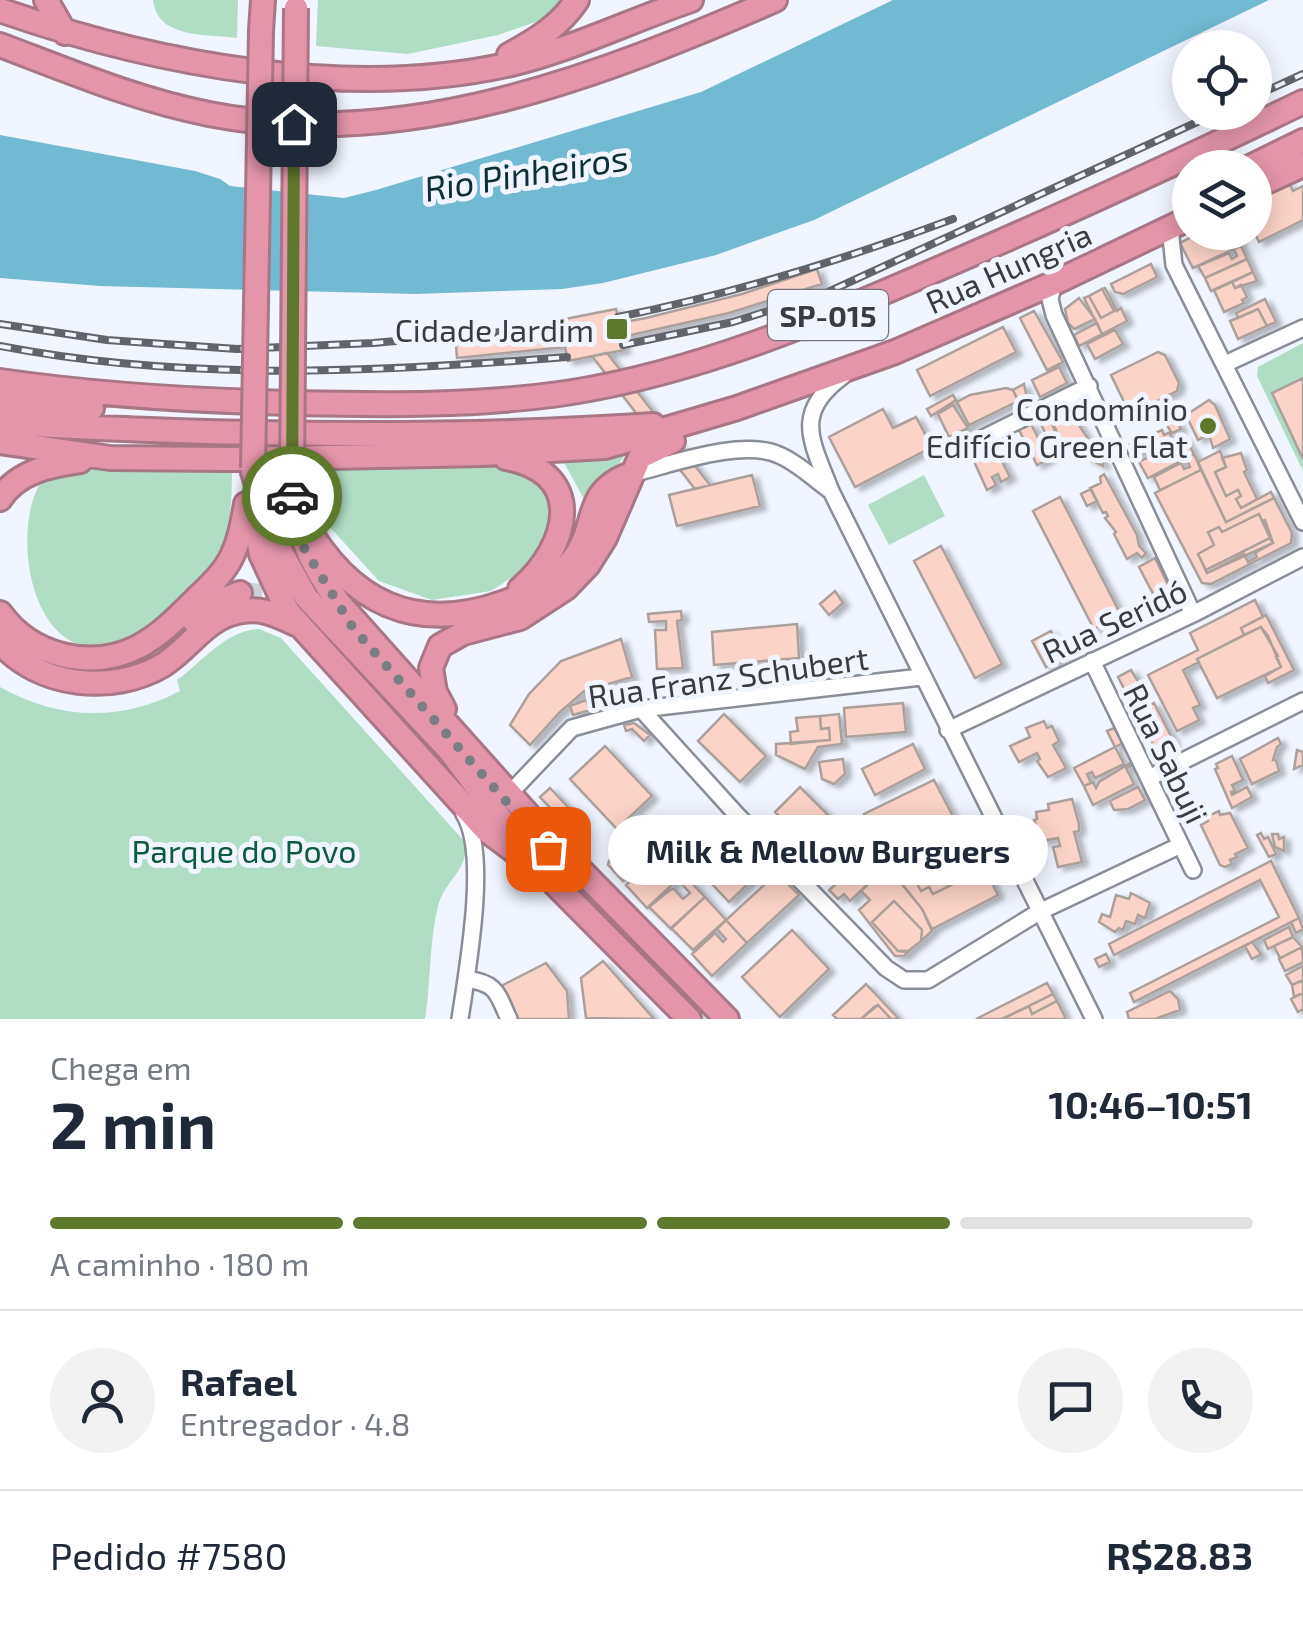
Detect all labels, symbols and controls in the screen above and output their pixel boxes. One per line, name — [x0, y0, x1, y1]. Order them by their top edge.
map controls — [1172, 30, 1272, 250]
button: locate — [1172, 30, 1272, 130]
pin — [252, 82, 337, 167]
icon: home — [267, 97, 322, 152]
water label: Rio Pinheiros — [421, 135, 631, 209]
button: layers — [1172, 150, 1272, 250]
street label: Rua Hungria — [919, 214, 1097, 320]
road number: SP-015 — [768, 290, 888, 340]
place label: Cidade Jardim — [395, 310, 594, 348]
marker: Cidade Jardim — [604, 316, 630, 342]
place label: Condomínio Edifício Green Flat — [926, 389, 1188, 464]
marker: Condomínio Edifício Green Flat — [1197, 415, 1219, 437]
courier — [242, 446, 342, 546]
icon: car — [265, 469, 320, 524]
street label: Rua Seridó — [1036, 570, 1192, 670]
street label: Rua Franz Schubert — [585, 638, 871, 714]
street label: Rua Sabuji — [1116, 677, 1217, 829]
pin — [506, 807, 591, 892]
callout: Milk & Mellow Burguers — [608, 814, 1048, 884]
icon: bag — [521, 822, 576, 877]
park label: Parque do Povo — [132, 831, 356, 869]
text: Milk & Mellow Burguers — [646, 831, 1010, 869]
text: Chega em — [50, 1048, 192, 1086]
text: 10:46–10:51 — [1049, 1081, 1253, 1127]
text: 2 min — [50, 1084, 216, 1162]
text: A caminho · 180 m — [50, 1244, 309, 1282]
button: person — [50, 1348, 155, 1453]
button: chat — [1018, 1348, 1123, 1453]
button: phone — [1148, 1348, 1253, 1453]
text: Rafael — [180, 1358, 297, 1404]
text: Entregador · 4.8 — [180, 1404, 411, 1442]
text: Pedido #7580 — [50, 1532, 287, 1578]
text: R$28.83 — [1106, 1532, 1253, 1578]

